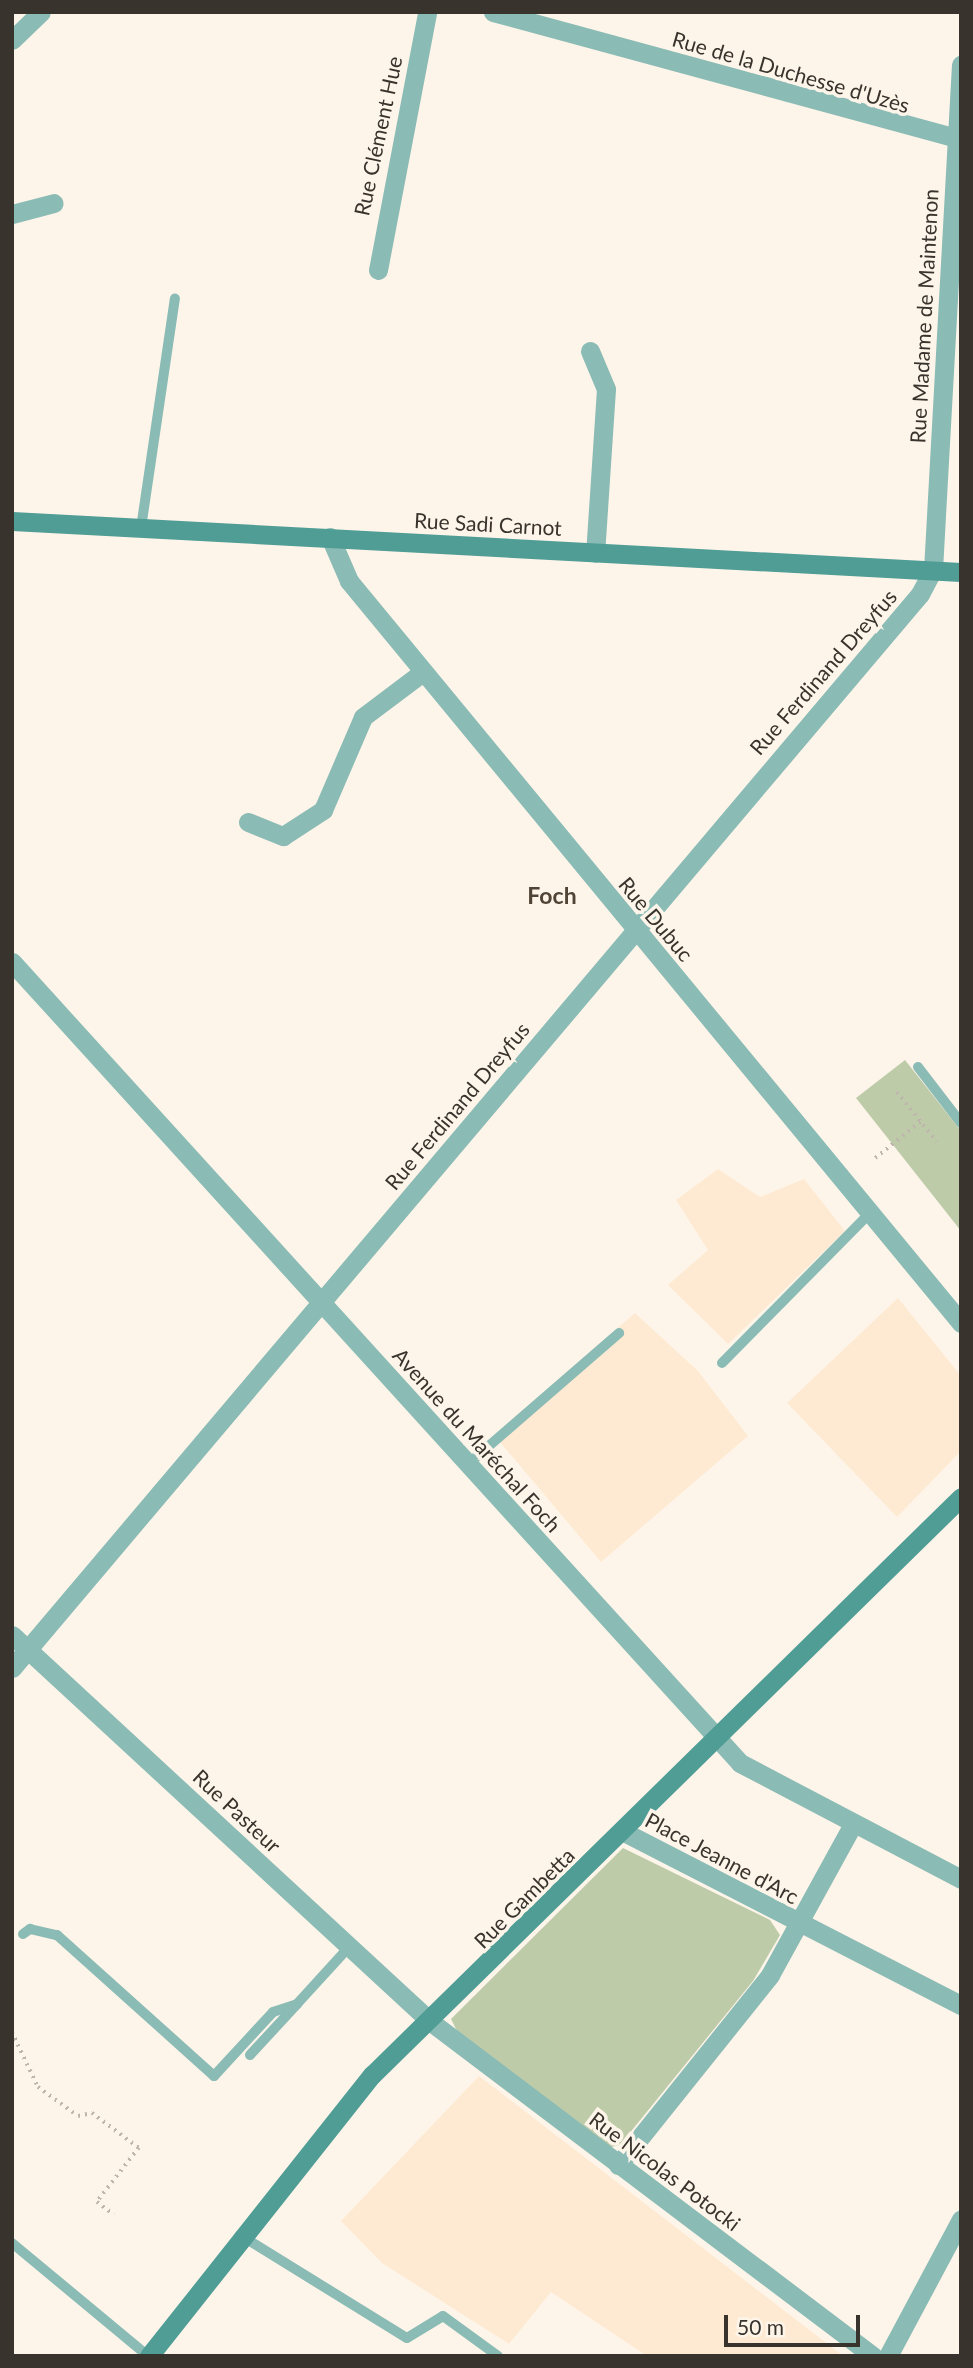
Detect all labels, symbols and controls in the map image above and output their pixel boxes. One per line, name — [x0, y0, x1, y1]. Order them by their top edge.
street label: Rue de la Duchesse d'Uzès — [670, 26, 912, 118]
street label: Rue Clément Hue — [349, 54, 407, 218]
street label: Rue Madame de Maintenon — [905, 188, 943, 444]
street label: Rue Sadi Carnot — [414, 508, 562, 540]
street label: Rue Ferdinand Dreyfus — [744, 584, 902, 760]
street label: Rue Dubuc — [614, 872, 698, 966]
district label: Foch — [527, 881, 577, 909]
street label: Rue Ferdinand Dreyfus — [380, 1017, 534, 1195]
street label: Avenue du Maréchal Foch — [388, 1343, 566, 1537]
street label: Rue Pasteur — [188, 1764, 286, 1858]
street label: Place Jeanne d'Arc — [641, 1807, 803, 1909]
street label: Rue Gambetta — [469, 1843, 579, 1953]
street label: Rue Nicolas Potocki — [585, 2106, 745, 2236]
scale bar — [728, 2302, 864, 2346]
text: 50 m — [737, 2314, 784, 2339]

